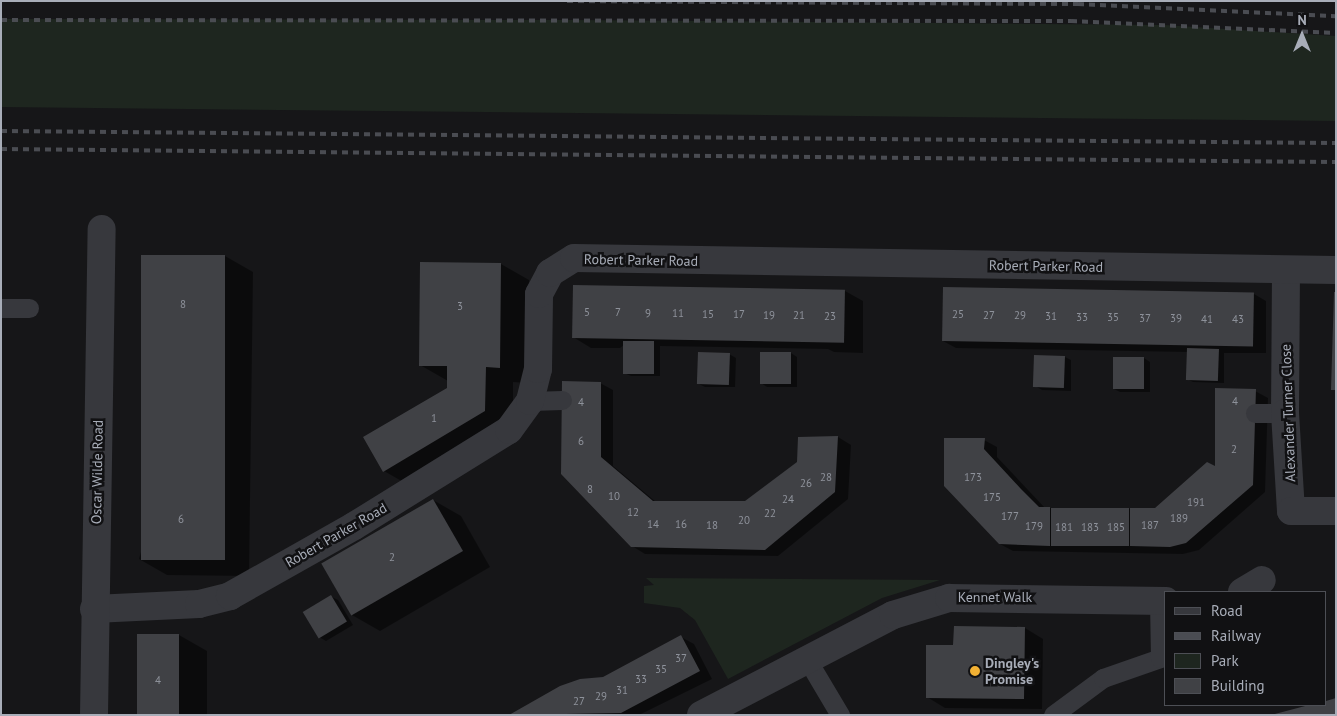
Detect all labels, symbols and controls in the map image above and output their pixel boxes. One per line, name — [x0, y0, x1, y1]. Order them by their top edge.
north arrow — [1277, 10, 1327, 60]
text: N — [1297, 11, 1307, 29]
street label: Robert Parker Road — [584, 251, 698, 269]
street label: Robert Parker Road — [989, 257, 1103, 275]
house number: 8 — [180, 297, 186, 311]
house number: 3 — [457, 299, 463, 313]
house number: 5 — [584, 305, 590, 319]
house number: 7 — [615, 305, 621, 319]
house number: 9 — [645, 306, 651, 320]
house number: 11 — [672, 306, 684, 320]
house number: 15 — [702, 307, 714, 321]
house number: 17 — [733, 307, 745, 321]
house number: 25 — [952, 307, 964, 321]
house number: 19 — [763, 308, 775, 322]
house number: 21 — [793, 308, 805, 322]
house number: 27 — [983, 308, 995, 322]
house number: 29 — [1014, 308, 1026, 322]
house number: 23 — [824, 309, 836, 323]
house number: 31 — [1045, 309, 1057, 323]
house number: 33 — [1076, 310, 1088, 324]
house number: 35 — [1107, 310, 1119, 324]
house number: 37 — [1139, 311, 1151, 325]
house number: 39 — [1170, 311, 1182, 325]
house number: 41 — [1201, 312, 1213, 326]
house number: 43 — [1232, 312, 1244, 326]
street label: Alexander Turner Close — [1277, 344, 1299, 482]
house number: 4 — [1232, 394, 1238, 408]
house number: 4 — [578, 395, 584, 409]
house number: 1 — [431, 411, 437, 425]
street label: Oscar Wilde Road — [88, 420, 106, 524]
house number: 6 — [578, 434, 584, 448]
house number: 2 — [1231, 442, 1237, 456]
house number: 28 — [820, 470, 832, 484]
house number: 173 — [964, 470, 982, 484]
house number: 26 — [800, 476, 812, 490]
house number: 8 — [587, 482, 593, 496]
house number: 10 — [608, 489, 620, 503]
house number: 175 — [983, 490, 1001, 504]
house number: 24 — [782, 492, 794, 506]
house number: 191 — [1187, 495, 1205, 509]
street label: Robert Parker Road — [282, 499, 390, 571]
house number: 12 — [627, 505, 639, 519]
house number: 22 — [764, 506, 776, 520]
house number: 177 — [1001, 509, 1019, 523]
house number: 189 — [1170, 511, 1188, 525]
house number: 6 — [178, 512, 184, 526]
house number: 20 — [738, 513, 750, 527]
house number: 14 — [647, 517, 659, 531]
house number: 16 — [675, 517, 687, 531]
house number: 18 — [706, 518, 718, 532]
house number: 187 — [1141, 518, 1159, 532]
house number: 179 — [1025, 519, 1043, 533]
house number: 181 — [1055, 520, 1073, 534]
house number: 183 — [1081, 520, 1099, 534]
house number: 185 — [1107, 520, 1125, 534]
house number: 2 — [389, 550, 395, 564]
street label: Kennet Walk — [958, 589, 1032, 605]
legend — [1164, 591, 1327, 706]
text: Road — [1211, 601, 1243, 620]
text: Railway — [1211, 626, 1261, 645]
house number: 37 — [675, 651, 687, 665]
text: Park — [1211, 651, 1239, 670]
place label: Dingley's Promise — [985, 655, 1039, 688]
house number: 35 — [655, 662, 667, 676]
marker: Dingley's Promise — [969, 665, 981, 677]
house number: 33 — [635, 672, 647, 686]
house number: 4 — [155, 673, 161, 687]
text: Building — [1211, 676, 1265, 695]
house number: 31 — [616, 683, 628, 697]
house number: 29 — [595, 689, 607, 703]
house number: 27 — [573, 694, 585, 708]

